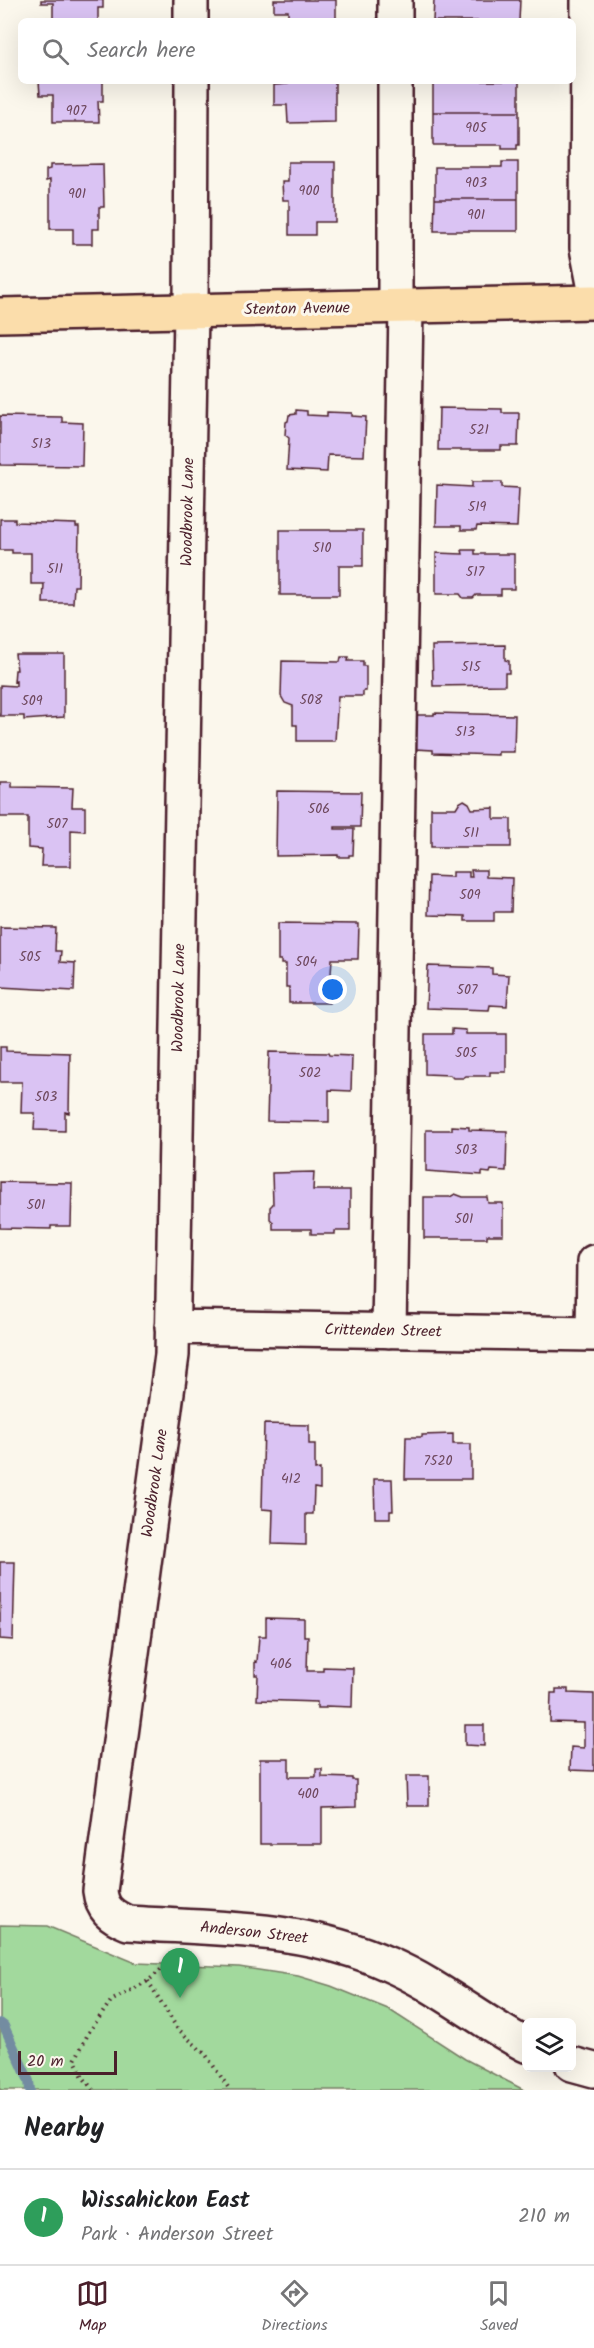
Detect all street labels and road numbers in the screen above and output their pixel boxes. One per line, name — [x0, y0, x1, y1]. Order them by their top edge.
street label: Stenton Avenue — [244, 296, 350, 322]
street label: Woodbrook Lane — [175, 457, 201, 567]
street label: Woodbrook Lane — [166, 943, 192, 1053]
street label: Crittenden Street — [324, 1317, 443, 1345]
street label: Woodbrook Lane — [135, 1427, 175, 1539]
street label: Anderson Street — [199, 1915, 310, 1951]

